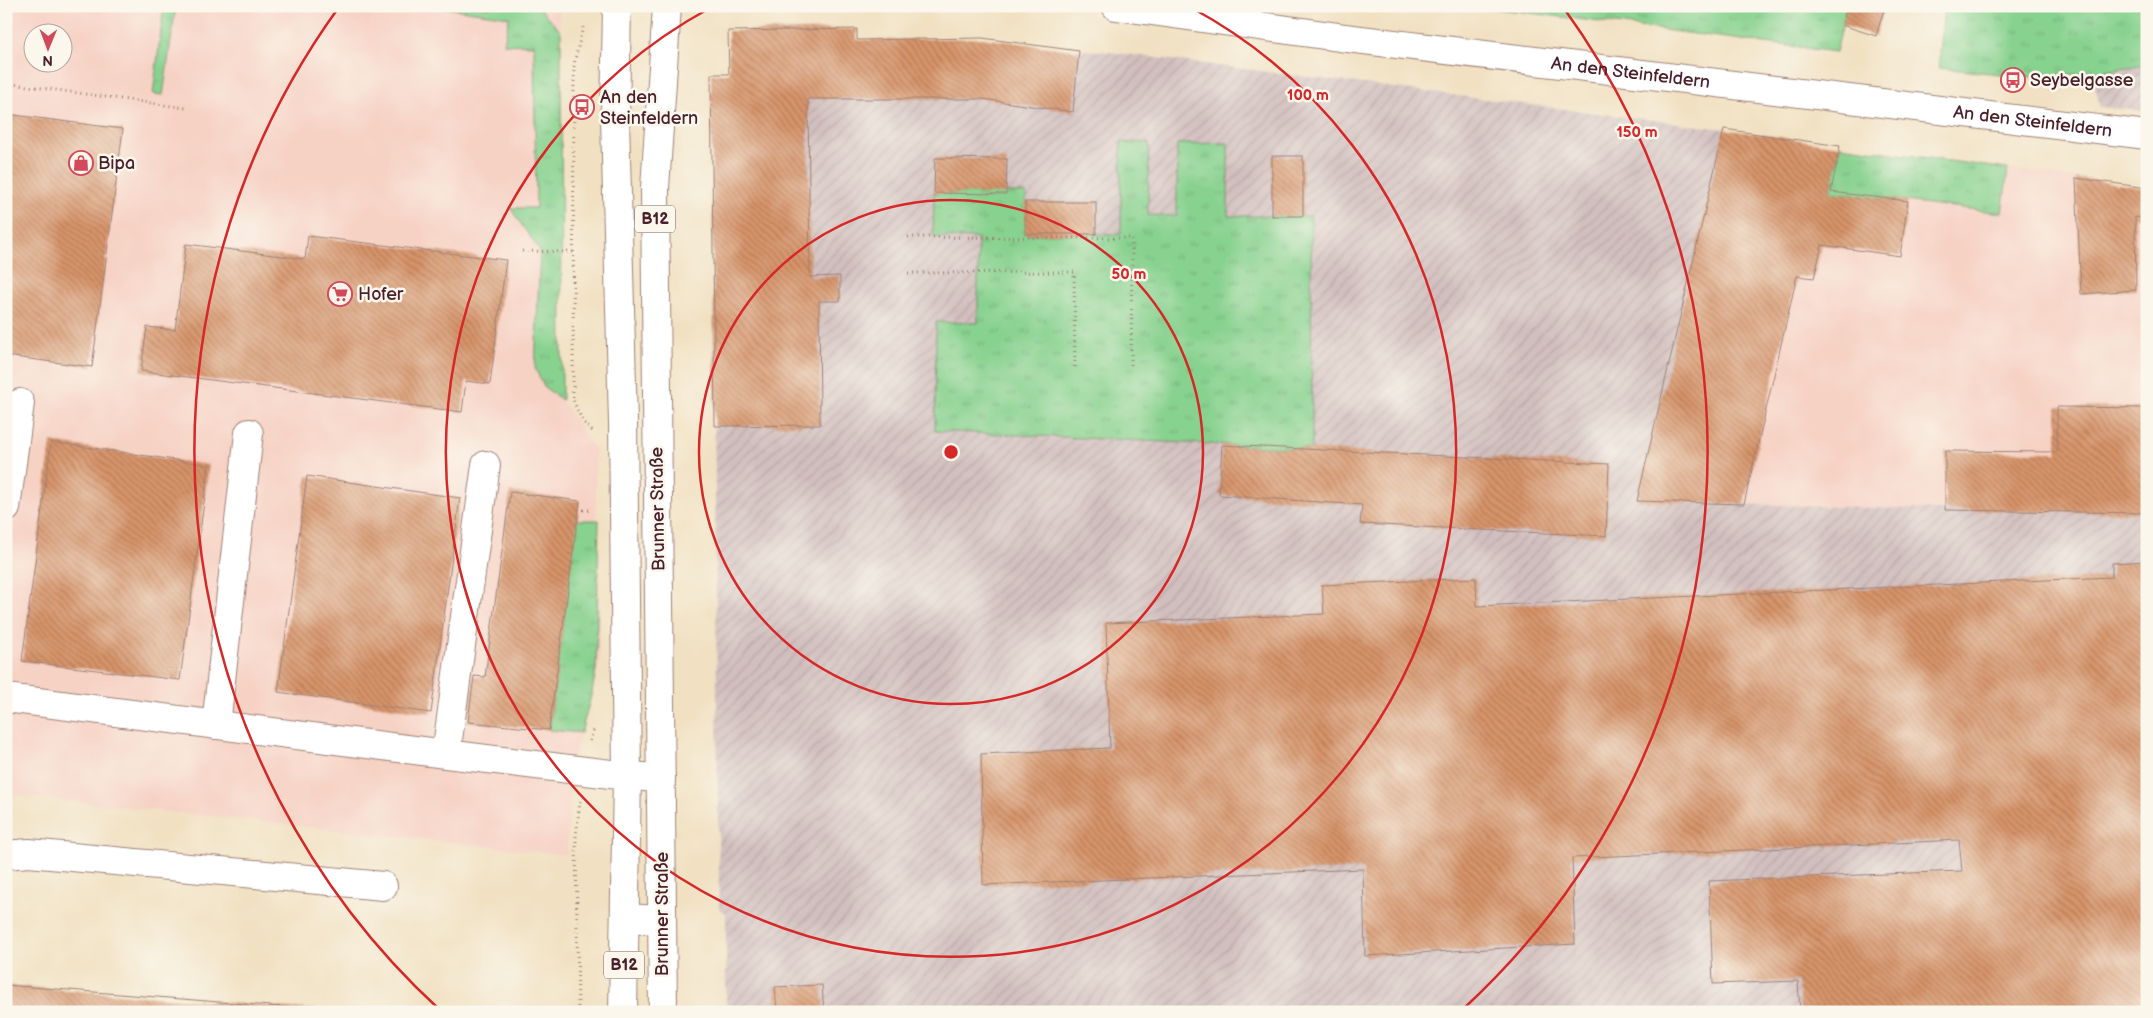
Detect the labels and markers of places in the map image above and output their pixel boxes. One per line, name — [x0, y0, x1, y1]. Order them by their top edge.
bus stop icon: Seybelgasse — [2000, 67, 2026, 93]
place label: Seybelgasse — [2030, 70, 2134, 91]
place label: An den Steinfeldern — [600, 87, 698, 129]
bus stop icon: An den Steinfeldern — [569, 94, 595, 120]
shop icon: Bipa — [68, 150, 94, 176]
place label: Bipa — [98, 153, 135, 174]
supermarket icon: Hofer — [327, 281, 353, 307]
place label: Hofer — [358, 284, 404, 305]
centre of rings — [942, 443, 960, 461]

